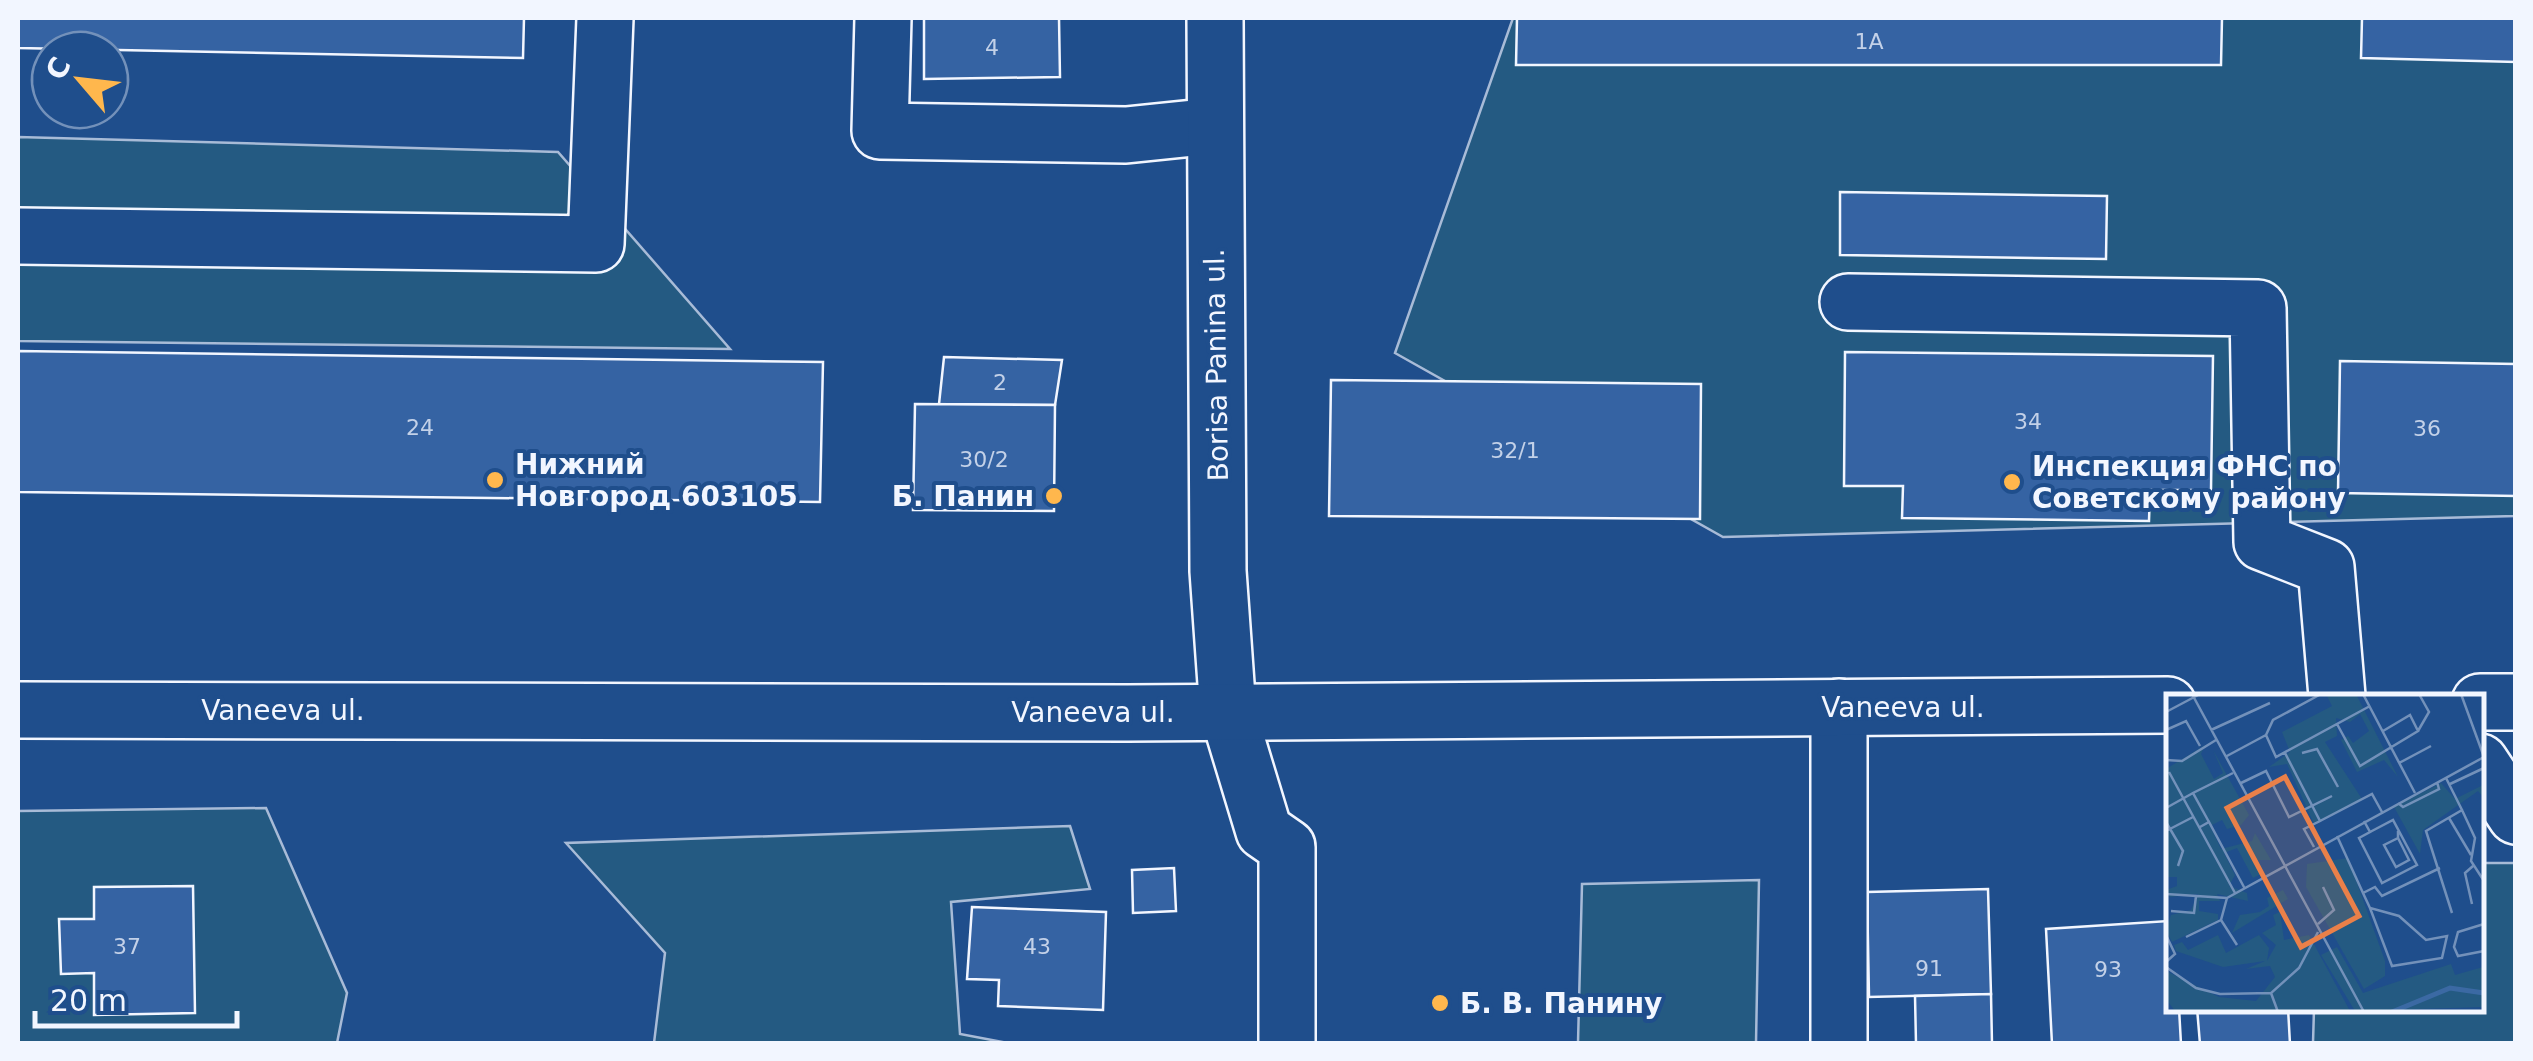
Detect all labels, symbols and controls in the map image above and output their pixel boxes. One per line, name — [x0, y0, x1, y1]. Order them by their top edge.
house number: 1А — [1854, 29, 1884, 54]
north arrow — [30, 30, 130, 130]
house number: 4 — [985, 35, 999, 60]
text: С — [39, 52, 78, 85]
street label: Borisa Panina ul. — [1198, 248, 1235, 482]
house number: 2 — [993, 370, 1007, 395]
house number: 34 — [2014, 409, 2042, 434]
house number: 24 — [406, 415, 434, 440]
house number: 36 — [2413, 416, 2441, 441]
house number: 32/1 — [1490, 438, 1540, 463]
house number: 30/2 — [959, 447, 1009, 472]
place label: Нижний Новгород 603105 — [515, 448, 798, 513]
place label: Инспекция ФНС по Советскому району — [2032, 450, 2346, 515]
marker: Нижний Новгород 603105 — [484, 469, 506, 491]
marker: Инспекция ФНС по Советскому району — [2001, 471, 2023, 493]
place label: Б. Панин — [892, 480, 1034, 513]
marker: Б. Панин — [1043, 485, 1065, 507]
street label: Vaneeva ul. — [1821, 691, 1985, 724]
street label: Vaneeva ul. — [201, 694, 365, 727]
inset map — [2166, 694, 2483, 1011]
street label: Vaneeva ul. — [1011, 696, 1175, 729]
house number: 37 — [113, 934, 141, 959]
house number: 43 — [1023, 934, 1051, 959]
house number: 91 — [1915, 956, 1943, 981]
house number: 93 — [2094, 957, 2122, 982]
scale bar — [35, 966, 238, 1028]
text: 20 m — [50, 983, 127, 1018]
place label: Б. В. Панину — [1460, 987, 1662, 1020]
marker: Б. В. Панину — [1429, 992, 1451, 1014]

